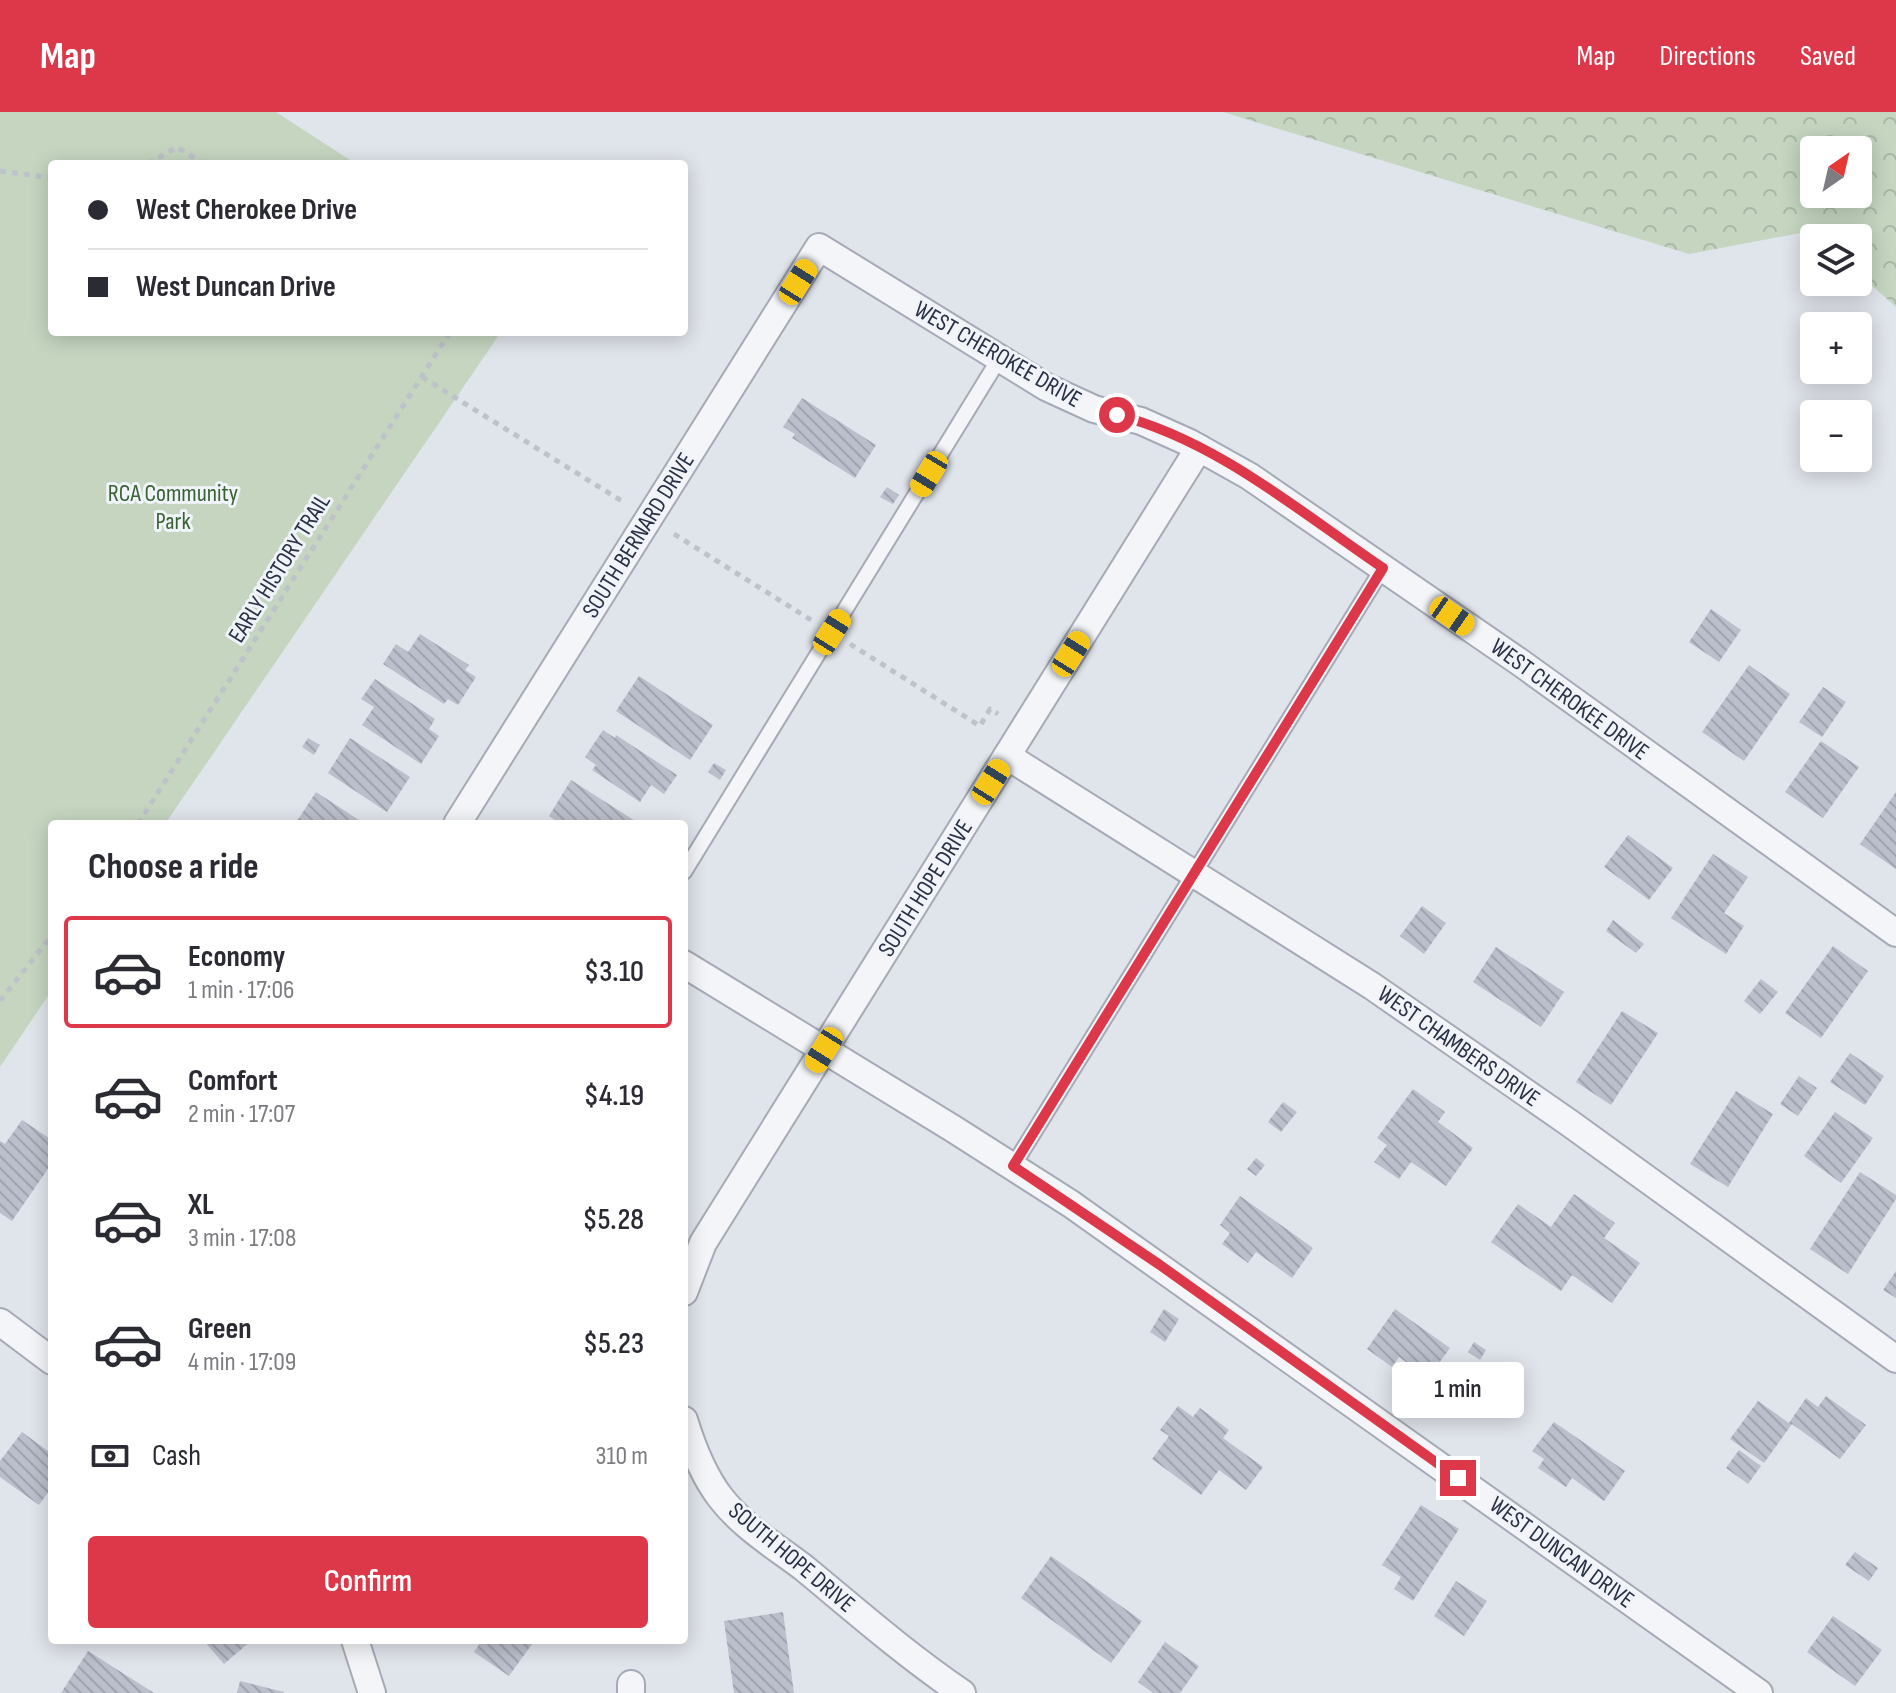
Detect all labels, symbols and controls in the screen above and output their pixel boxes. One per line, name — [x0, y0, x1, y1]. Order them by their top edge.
text: Map — [40, 34, 96, 79]
text: Map — [1577, 40, 1616, 73]
text: Directions — [1660, 40, 1756, 73]
text: Saved — [1800, 40, 1856, 73]
north arrow — [1800, 136, 1872, 208]
map controls — [1800, 136, 1872, 472]
text: West Cherokee Drive — [136, 192, 357, 228]
button: layers — [1800, 224, 1872, 296]
car — [775, 255, 821, 309]
text: West Duncan Drive — [136, 269, 336, 305]
street label: WEST CHEROKEE DRIVE — [909, 295, 1087, 414]
button: + — [1800, 312, 1872, 384]
route start — [1099, 397, 1135, 433]
button: − — [1800, 400, 1872, 472]
street label: SOUTH BERNARD DRIVE — [576, 447, 701, 623]
car — [906, 447, 952, 501]
park label: RCA Community Park — [108, 479, 238, 536]
street label: EARLY HISTORY TRAIL — [222, 488, 337, 648]
car — [1425, 592, 1479, 640]
car — [809, 605, 855, 659]
car — [1048, 627, 1094, 681]
street label: WEST CHEROKEE DRIVE — [1485, 632, 1654, 767]
car — [968, 755, 1014, 809]
street label: SOUTH HOPE DRIVE — [872, 814, 979, 962]
text: Choose a ride — [88, 846, 259, 889]
icon: car — [92, 936, 164, 1008]
text: Economy — [188, 939, 285, 975]
text: $3.10 — [584, 954, 644, 990]
text: 1 min · 17:06 — [188, 975, 294, 1006]
street label: WEST CHAMBERS DRIVE — [1372, 980, 1546, 1113]
car — [801, 1023, 847, 1077]
icon: car — [92, 1060, 164, 1132]
text: Comfort — [188, 1063, 278, 1099]
text: $4.19 — [584, 1078, 644, 1114]
text: 2 min · 17:07 — [188, 1099, 295, 1130]
icon: car — [92, 1184, 164, 1256]
text: XL — [188, 1187, 214, 1223]
text: $5.28 — [582, 1202, 644, 1238]
text: 3 min · 17:08 — [188, 1223, 296, 1254]
icon: car — [92, 1308, 164, 1380]
text: Green — [188, 1311, 252, 1347]
text: $5.23 — [583, 1326, 644, 1362]
text: 4 min · 17:09 — [188, 1347, 296, 1378]
callout: 1 min — [1392, 1362, 1524, 1418]
text: 1 min — [1434, 1374, 1482, 1405]
icon: cash — [88, 1434, 132, 1478]
text: Cash — [152, 1438, 201, 1474]
text: 310 m — [596, 1441, 648, 1472]
route end — [1440, 1460, 1476, 1496]
street label: WEST DUNCAN DRIVE — [1484, 1490, 1640, 1615]
street label: SOUTH HOPE DRIVE — [723, 1496, 861, 1619]
button: Confirm — [88, 1536, 648, 1628]

